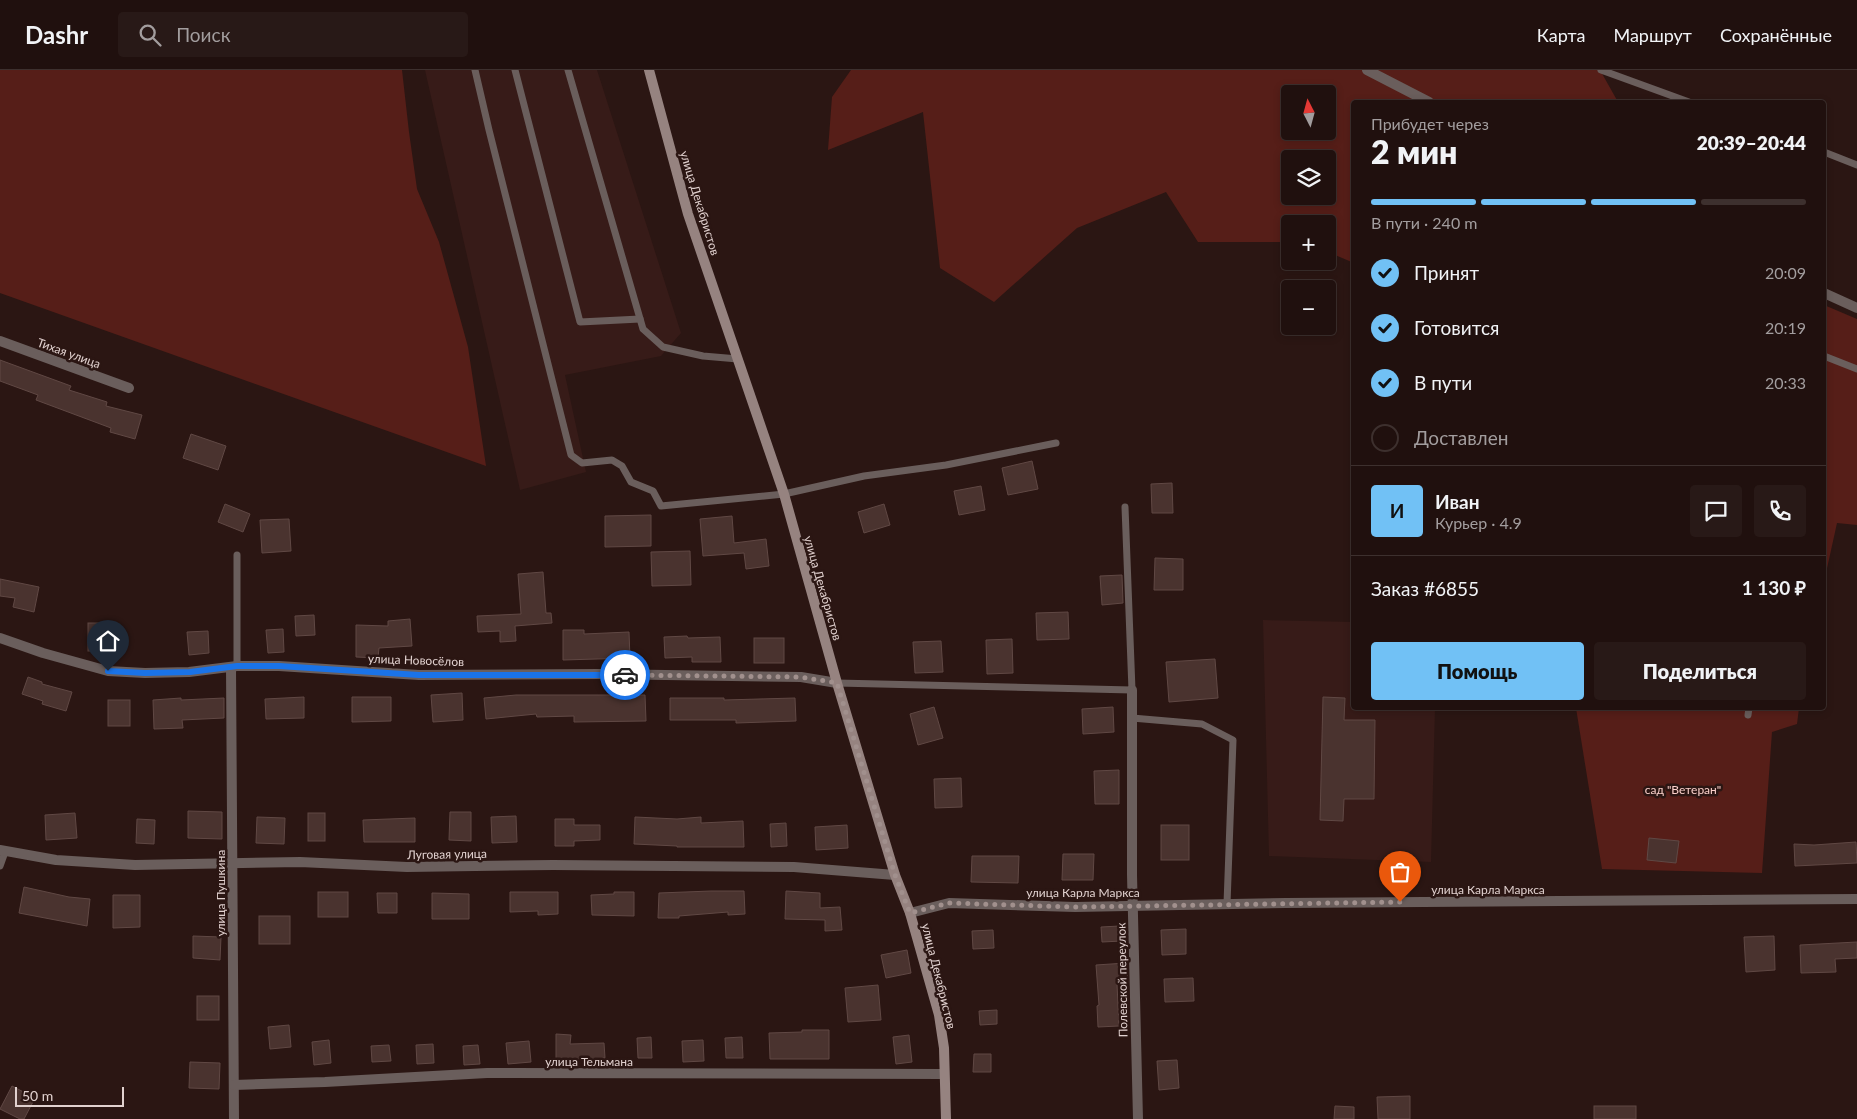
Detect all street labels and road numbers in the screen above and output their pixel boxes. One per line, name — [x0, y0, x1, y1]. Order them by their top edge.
street label: улица Декабристов — [677, 149, 723, 257]
street label: Тихая улица — [35, 335, 103, 371]
street label: улица Декабристов — [801, 534, 845, 642]
street label: улица Новосёлов — [368, 651, 464, 669]
street label: Луговая улица — [406, 846, 487, 862]
street label: улица Пушкина — [213, 850, 228, 936]
street label: улица Карла Маркса — [1431, 882, 1545, 897]
street label: улица Карла Маркса — [1026, 885, 1140, 900]
street label: улица Декабристов — [919, 922, 959, 1030]
street label: Полевской переулок — [1113, 922, 1131, 1037]
street label: улица Тельмана — [545, 1054, 633, 1069]

